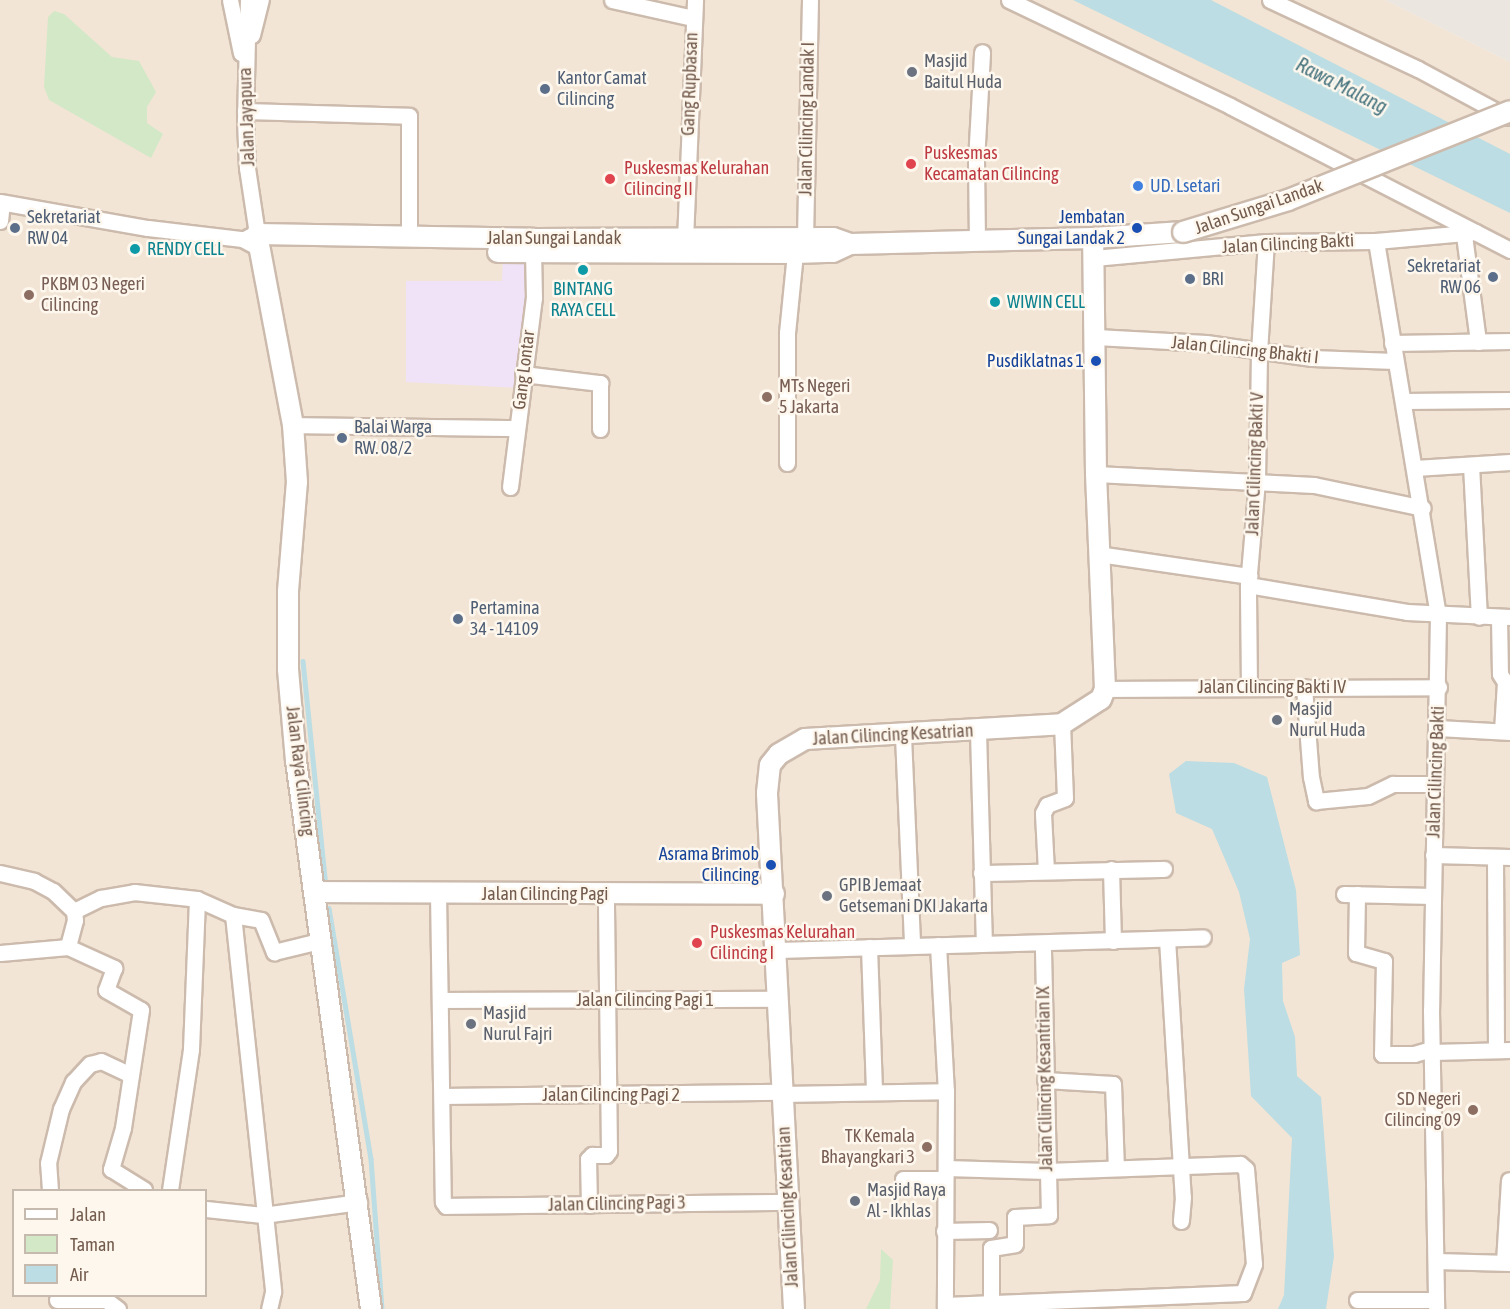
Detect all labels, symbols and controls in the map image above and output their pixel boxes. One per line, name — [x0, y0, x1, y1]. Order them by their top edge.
street label: Gang Rupbasan — [677, 32, 703, 136]
street label: Jalan Cilincing Landak I — [795, 42, 819, 196]
place label: Masjid Baitul Huda — [924, 51, 1002, 94]
water label: Rawa Malang — [1292, 52, 1392, 118]
marker: Masjid Baitul Huda — [905, 65, 919, 79]
street label: Jalan Jayapura — [234, 67, 260, 167]
place label: Kantor Camat Cilincing — [557, 68, 647, 110]
marker: Kantor Camat Cilincing — [538, 82, 552, 96]
place label: Puskesmas Kecamatan Cilincing — [924, 143, 1059, 186]
marker: Puskesmas Kecamatan Cilincing — [902, 155, 920, 173]
place label: Puskesmas Kelurahan Cilincing II — [624, 158, 769, 201]
marker: Puskesmas Kelurahan Cilincing II — [601, 170, 619, 188]
place label: UD. Lsetari — [1150, 175, 1221, 197]
street label: Jalan Sungai Landak — [1192, 175, 1326, 239]
marker: UD. Lsetari — [1131, 179, 1145, 193]
place label: Sekretariat RW 04 — [27, 207, 101, 250]
place label: Jembatan Sungai Landak 2 — [1018, 207, 1125, 250]
marker: Sekretariat RW 04 — [8, 221, 22, 235]
marker: Jembatan Sungai Landak 2 — [1130, 221, 1144, 235]
street label: Jalan Sungai Landak — [487, 227, 621, 249]
street label: Jalan Cilincing Bakti — [1221, 230, 1355, 258]
place label: RENDY CELL — [147, 238, 224, 260]
marker: RENDY CELL — [128, 242, 142, 256]
place label: Sekretariat RW 06 — [1407, 256, 1481, 298]
marker: BINTANG RAYA CELL — [576, 263, 590, 277]
place label: BRI — [1202, 268, 1224, 290]
marker: Sekretariat RW 06 — [1486, 270, 1500, 284]
marker: BRI — [1183, 272, 1197, 286]
place label: PKBM 03 Negeri Cilincing — [41, 274, 145, 316]
place label: BINTANG RAYA CELL — [550, 279, 616, 322]
marker: PKBM 03 Negeri Cilincing — [22, 288, 36, 302]
place label: WIWIN CELL — [1007, 291, 1085, 313]
marker: WIWIN CELL — [988, 295, 1002, 309]
street label: Gang Lontar — [508, 329, 540, 411]
street label: Jalan Cilincing Bhakti I — [1170, 332, 1320, 368]
place label: Pusdiklatnas 1 — [987, 350, 1084, 372]
marker: Pusdiklatnas 1 — [1089, 354, 1103, 368]
place label: MTs Negeri 5 Jakarta — [779, 376, 850, 418]
marker: MTs Negeri 5 Jakarta — [760, 390, 774, 404]
street label: Jalan Cilincing Bakti V — [1242, 392, 1268, 536]
place label: Balai Warga RW. 08/2 — [354, 417, 432, 460]
marker: Balai Warga RW. 08/2 — [335, 431, 349, 445]
place label: Pertamina 34 - 14109 — [470, 598, 540, 640]
marker: Pertamina 34 - 14109 — [451, 612, 465, 626]
street label: Jalan Cilincing Bakti IV — [1198, 676, 1346, 698]
place label: Masjid Nurul Huda — [1289, 699, 1366, 742]
street label: Jalan Raya Cilincing — [281, 705, 319, 837]
street label: Jalan Cilincing Bakti — [1423, 706, 1449, 838]
marker: Masjid Nurul Huda — [1270, 713, 1284, 727]
street label: Jalan Cilincing Kesatrian — [812, 720, 974, 750]
place label: Asrama Brimob Cilincing — [659, 844, 759, 886]
marker: Asrama Brimob Cilincing — [764, 858, 778, 872]
place label: GPIB Jemaat Getsemani DKI Jakarta — [839, 875, 988, 918]
street label: Jalan Cilincing Pagi — [482, 883, 608, 905]
marker: GPIB Jemaat Getsemani DKI Jakarta — [820, 889, 834, 903]
place label: Puskesmas Kelurahan Cilincing I — [710, 922, 855, 964]
marker: Puskesmas Kelurahan Cilincing I — [688, 934, 706, 952]
street label: Jalan Cilincing Kesantrian IX — [1033, 986, 1057, 1172]
street label: Jalan Cilincing Pagi 1 — [576, 989, 714, 1011]
place label: Masjid Nurul Fajri — [483, 1003, 552, 1046]
marker: Masjid Nurul Fajri — [464, 1017, 478, 1031]
street label: Jalan Cilincing Pagi 2 — [542, 1084, 680, 1106]
place label: SD Negeri Cilincing 09 — [1384, 1089, 1461, 1132]
marker: SD Negeri Cilincing 09 — [1466, 1103, 1480, 1117]
street label: Jalan Cilincing Kesatrian — [773, 1126, 803, 1288]
place label: TK Kemala Bhayangkari 3 — [821, 1126, 915, 1168]
marker: TK Kemala Bhayangkari 3 — [920, 1140, 934, 1154]
place label: Masjid Raya Al - Ikhlas — [867, 1180, 946, 1222]
legend — [12, 1189, 207, 1297]
street label: Jalan Cilincing Pagi 3 — [548, 1192, 686, 1216]
marker: Masjid Raya Al - Ikhlas — [848, 1194, 862, 1208]
text: Jalan — [70, 1204, 106, 1225]
text: Taman — [70, 1234, 115, 1255]
text: Air — [70, 1264, 88, 1285]

